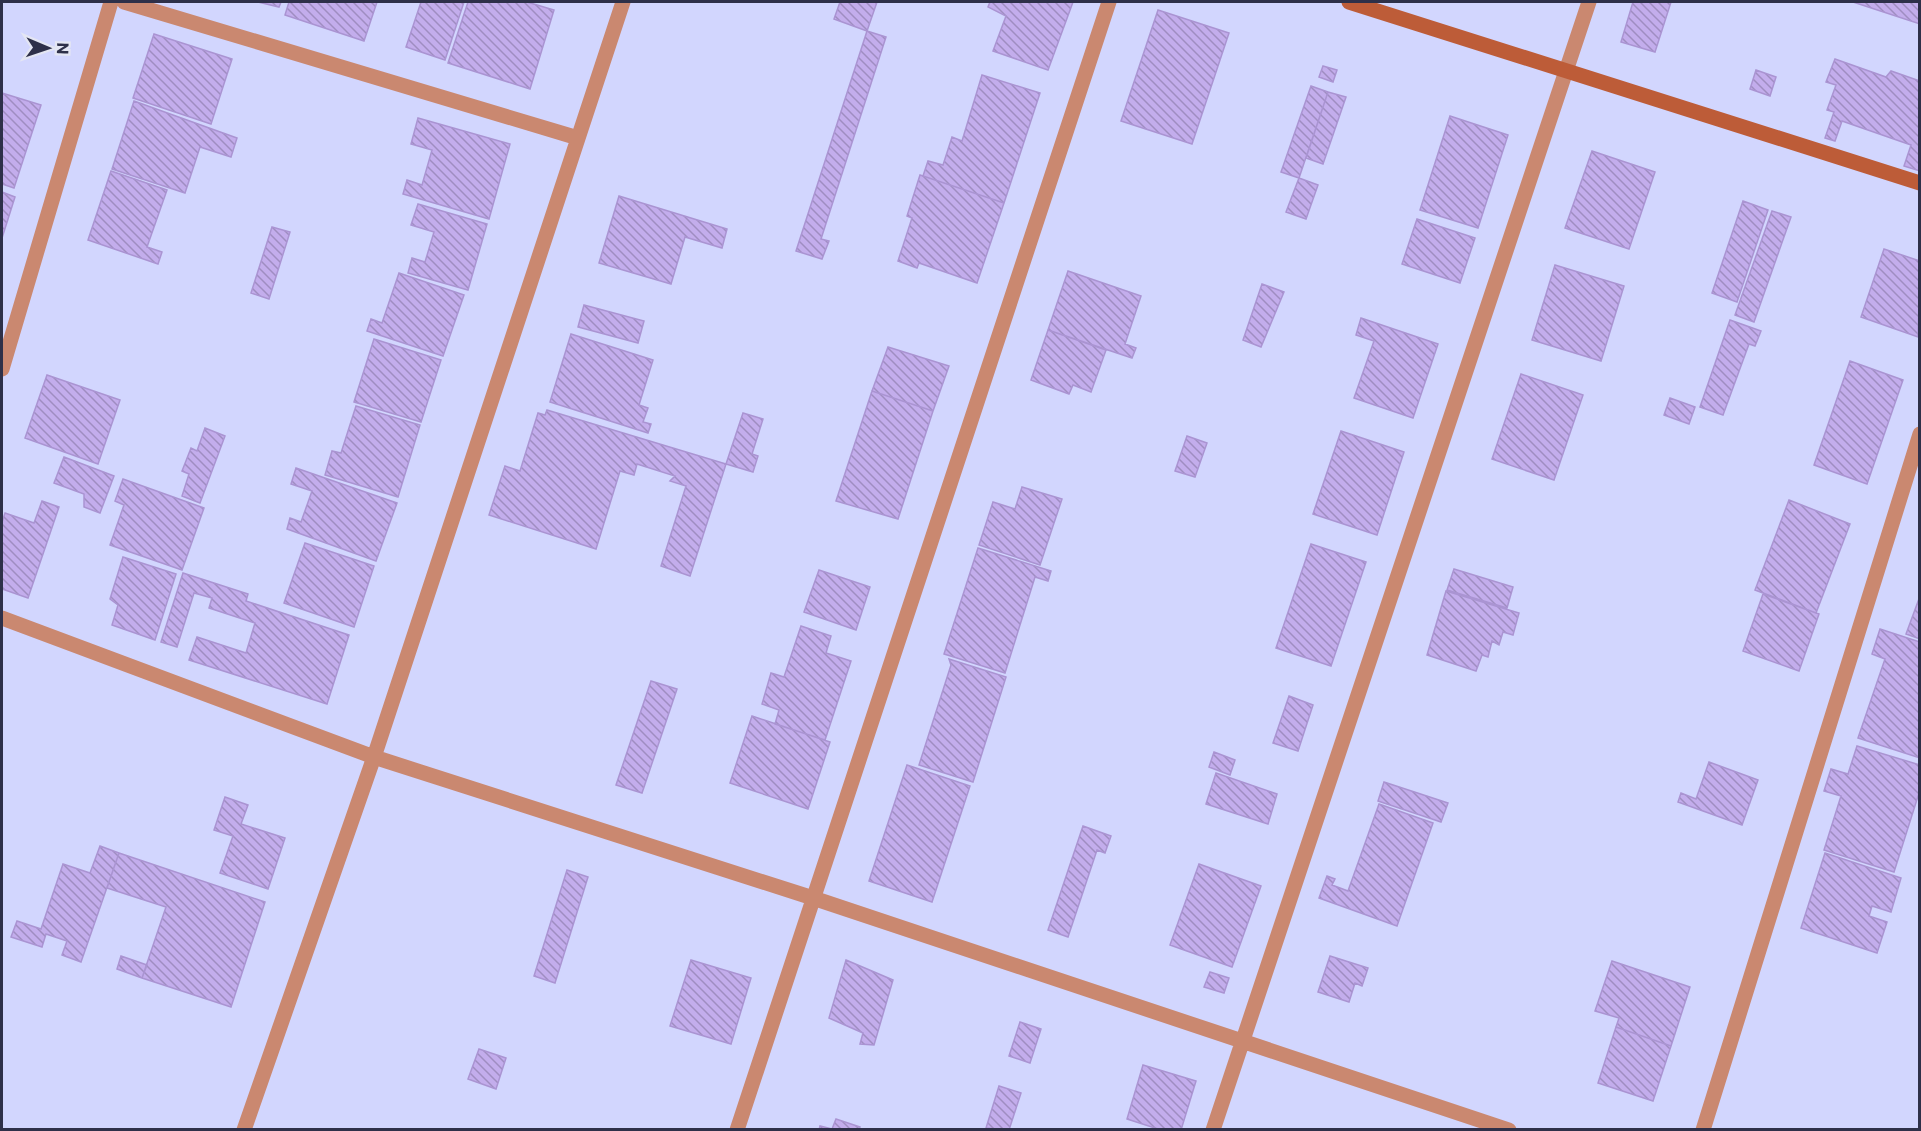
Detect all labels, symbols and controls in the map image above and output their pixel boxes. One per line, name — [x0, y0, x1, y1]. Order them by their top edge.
north arrow — [18, 18, 78, 78]
text: N — [54, 42, 73, 55]

